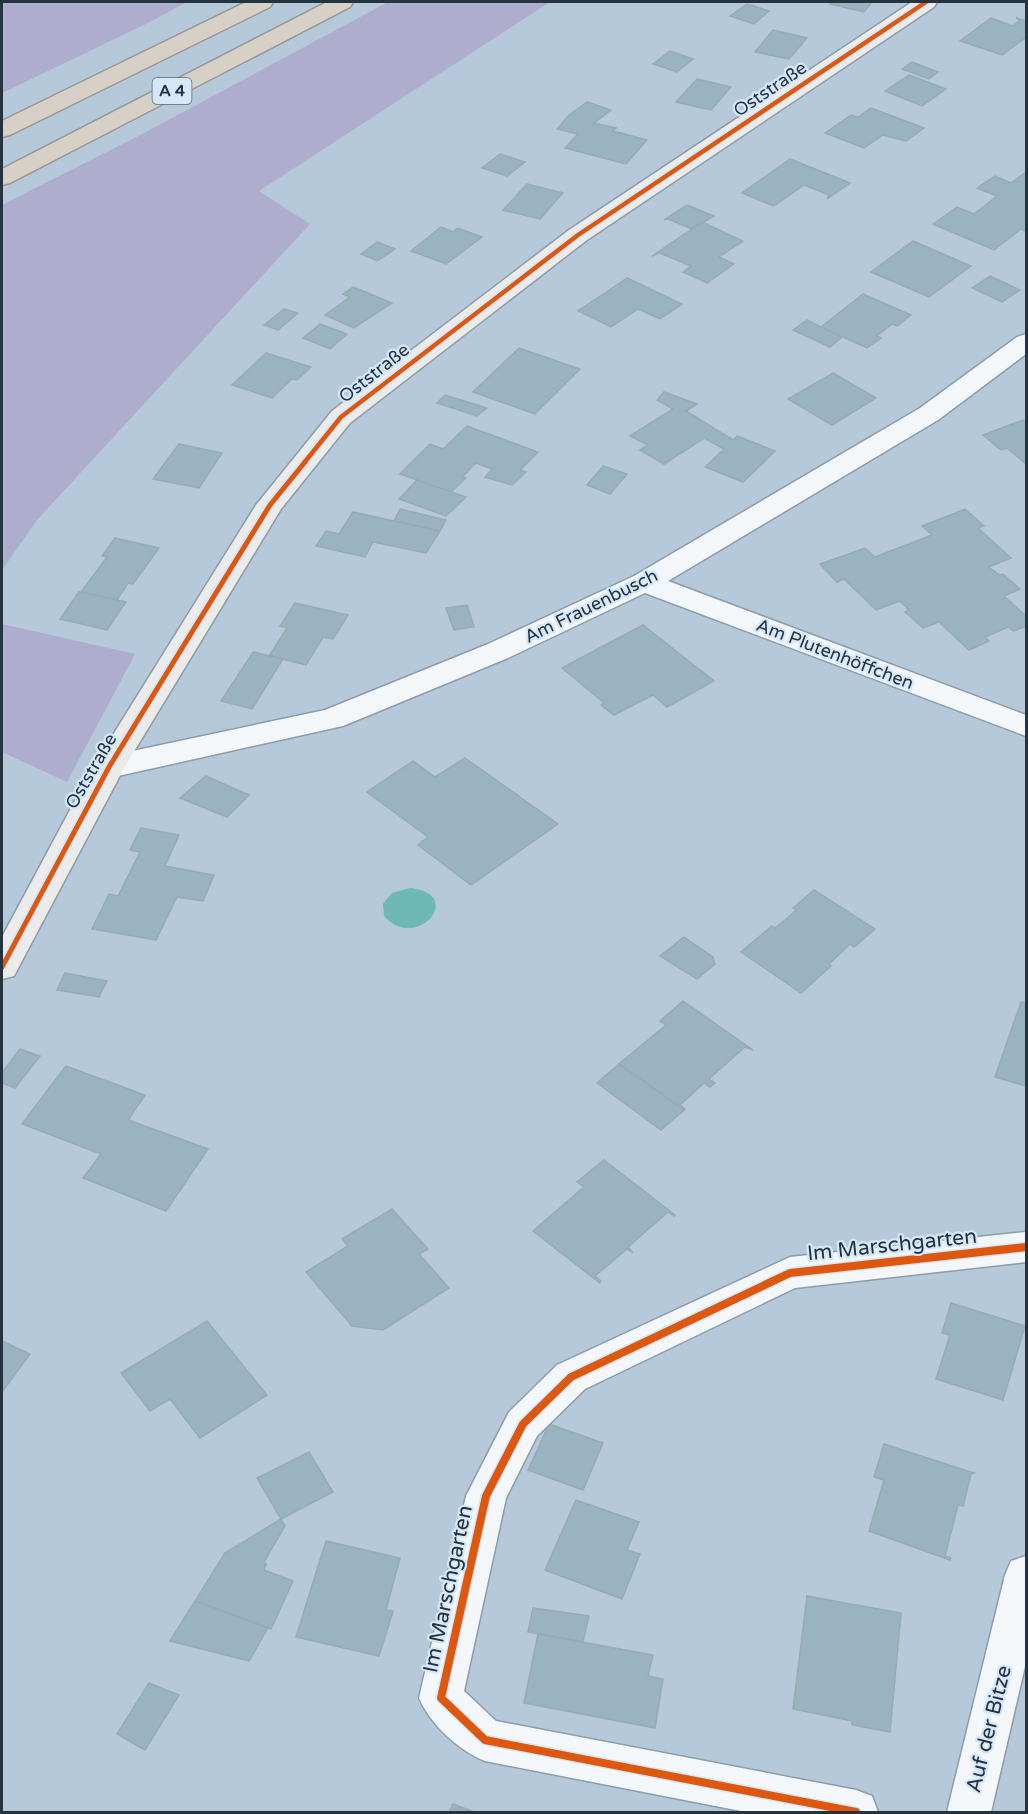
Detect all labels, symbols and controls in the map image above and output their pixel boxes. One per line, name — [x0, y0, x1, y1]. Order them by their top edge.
street label: Oststraße — [729, 57, 811, 121]
road number: A 4 — [152, 78, 192, 104]
street label: Oststraße — [334, 339, 414, 407]
street label: Am Frauenbusch — [521, 564, 661, 648]
street label: Am Plutenhöffchen — [753, 614, 917, 694]
street label: Oststraße — [61, 729, 121, 813]
street label: Im Marschgarten — [806, 1224, 978, 1266]
street label: Im Marschgarten — [418, 1503, 478, 1675]
street label: Auf der Bitze — [961, 1663, 1017, 1795]

